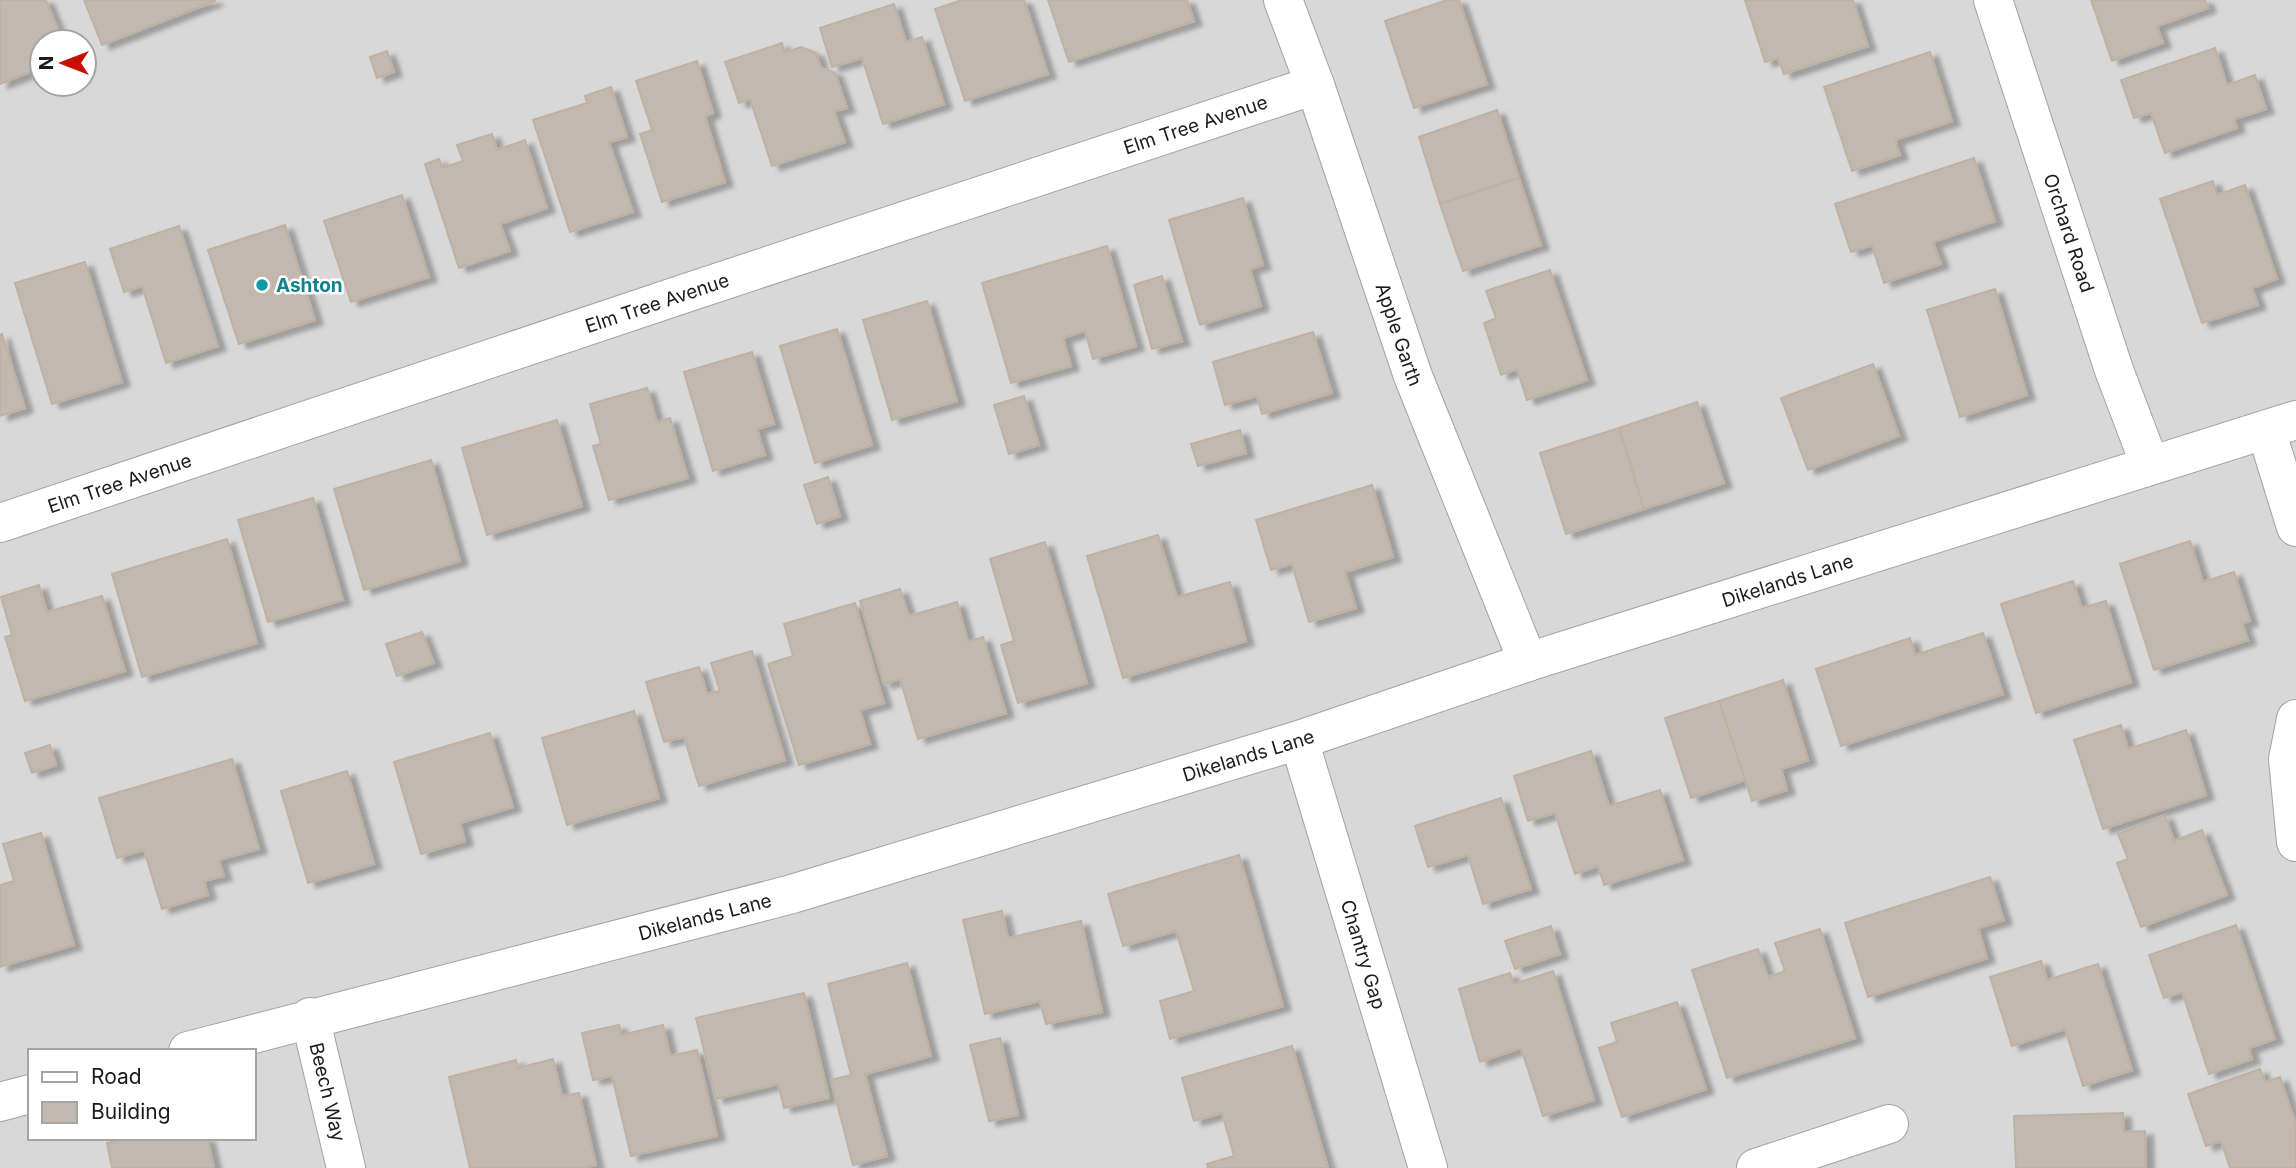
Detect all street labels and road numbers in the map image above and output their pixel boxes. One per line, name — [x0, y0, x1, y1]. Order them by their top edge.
street label: Elm Tree Avenue — [1121, 91, 1270, 160]
street label: Orchard Road — [2039, 171, 2099, 295]
street label: Elm Tree Avenue — [582, 269, 732, 338]
street label: Apple Garth — [1371, 280, 1427, 389]
street label: Elm Tree Avenue — [45, 449, 195, 518]
street label: Dikelands Lane — [1719, 549, 1856, 612]
street label: Dikelands Lane — [1180, 725, 1317, 787]
street label: Dikelands Lane — [636, 889, 774, 945]
street label: Chantry Gap — [1336, 897, 1391, 1012]
street label: Beech Way — [304, 1040, 350, 1144]

